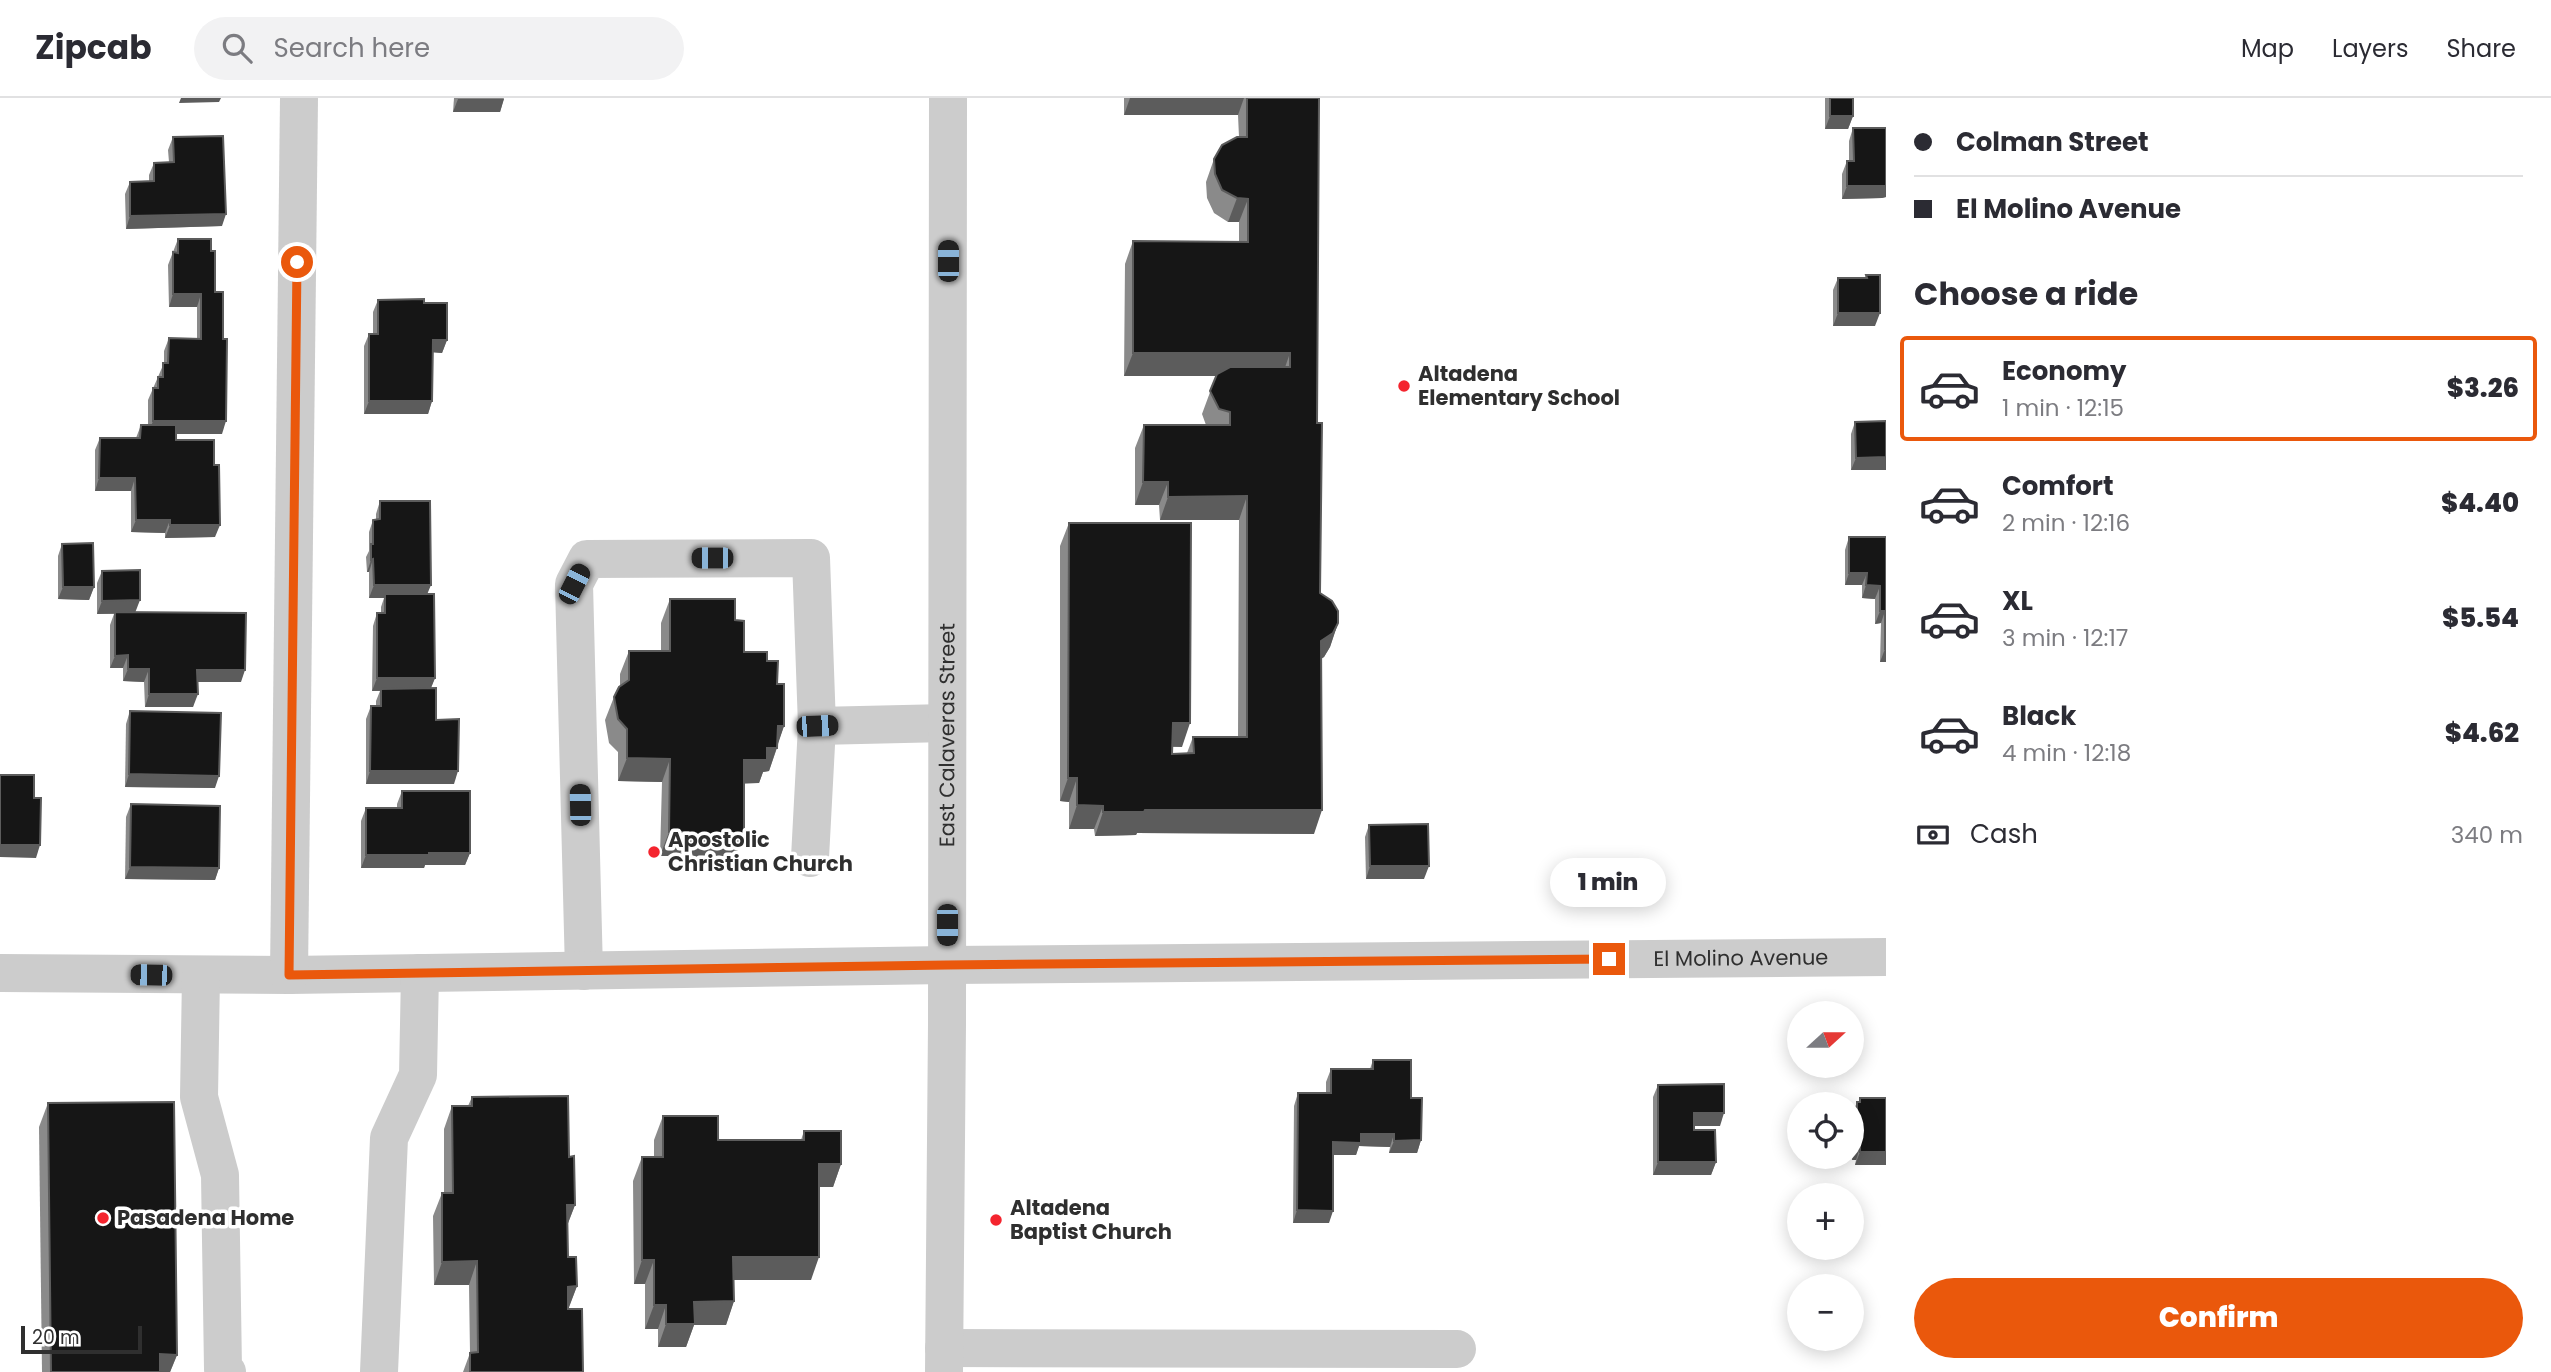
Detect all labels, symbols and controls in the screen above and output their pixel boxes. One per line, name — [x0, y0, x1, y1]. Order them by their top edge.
search box — [194, 17, 684, 80]
text: Zipcab — [35, 24, 152, 71]
icon: search — [218, 29, 256, 67]
text: Search here — [274, 30, 430, 66]
text: Map — [2241, 32, 2294, 65]
text: Layers — [2332, 32, 2408, 65]
text: Share — [2446, 32, 2516, 65]
text: Colman Street — [1956, 124, 2149, 160]
text: El Molino Avenue — [1956, 191, 2181, 227]
car — [938, 240, 959, 282]
route start — [281, 246, 313, 278]
text: Choose a ride — [1914, 271, 2138, 316]
text: Economy — [2002, 353, 2126, 389]
icon: car — [1918, 357, 1981, 420]
place label: Altadena Elementary School — [1418, 359, 1620, 412]
text: $3.26 — [2447, 370, 2519, 406]
marker: Altadena Elementary School — [1396, 378, 1412, 394]
text: 1 min · 12:15 — [2002, 392, 2124, 424]
text: Comfort — [2002, 468, 2114, 504]
icon: car — [1918, 472, 1981, 535]
text: $4.40 — [2441, 485, 2519, 521]
text: 2 min · 12:16 — [2002, 507, 2130, 539]
car — [692, 548, 734, 569]
car — [556, 561, 593, 607]
text: XL — [2002, 583, 2033, 619]
icon: car — [1918, 587, 1981, 650]
text: $5.54 — [2442, 600, 2519, 636]
text: 3 min · 12:17 — [2002, 622, 2128, 654]
street label: East Calaveras Street — [932, 623, 961, 847]
text: Black — [2002, 698, 2076, 734]
icon: car — [1918, 702, 1981, 765]
car — [796, 715, 839, 737]
text: $4.62 — [2445, 715, 2519, 751]
text: 4 min · 12:18 — [2002, 737, 2131, 769]
car — [570, 784, 591, 826]
icon: cash — [1914, 816, 1952, 854]
text: Cash — [1970, 816, 2038, 852]
text: 340 m — [2451, 819, 2523, 851]
place label: Apostolic Christian Church — [668, 825, 853, 878]
marker: Apostolic Christian Church — [646, 844, 662, 860]
callout: 1 min — [1551, 858, 1667, 906]
text: 1 min — [1578, 866, 1638, 898]
car — [937, 904, 958, 946]
street label: El Molino Avenue — [1653, 942, 1828, 973]
route end — [1593, 943, 1625, 975]
car — [130, 964, 173, 986]
north arrow — [1787, 1001, 1864, 1078]
map controls — [1787, 1001, 1864, 1351]
button: locate — [1787, 1092, 1864, 1169]
button: + — [1787, 1183, 1864, 1260]
place label: Altadena Baptist Church — [1010, 1193, 1172, 1246]
place label: Pasadena Home — [117, 1203, 294, 1232]
marker: Pasadena Home — [95, 1210, 111, 1226]
marker: Altadena Baptist Church — [988, 1212, 1004, 1228]
button: − — [1787, 1274, 1864, 1351]
button: Confirm — [1914, 1278, 2523, 1358]
scale bar — [21, 1323, 142, 1355]
text: 20 m — [32, 1324, 80, 1351]

